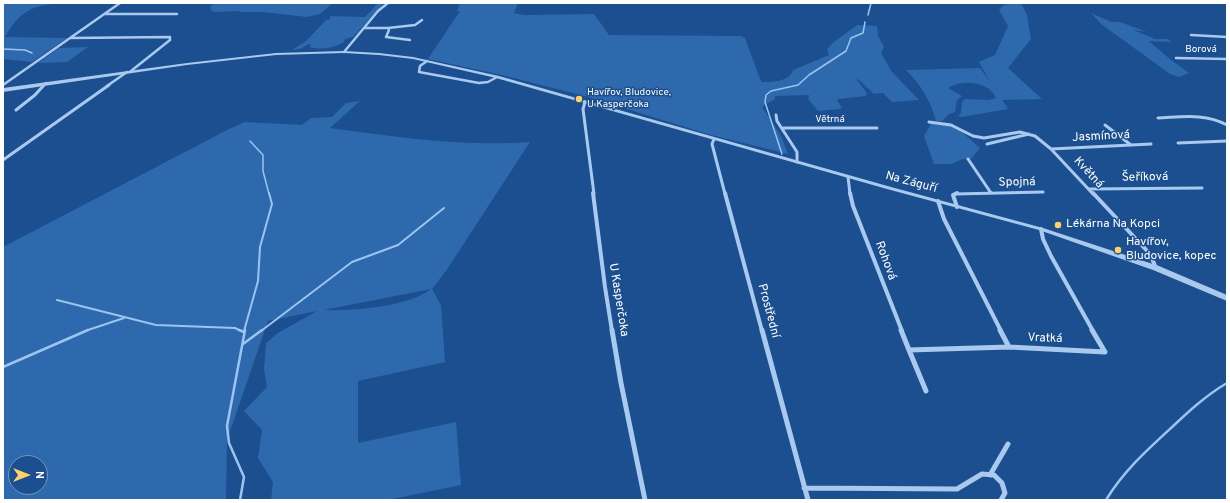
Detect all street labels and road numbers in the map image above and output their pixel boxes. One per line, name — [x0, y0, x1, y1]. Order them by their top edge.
street label: Borová — [1185, 44, 1217, 56]
street label: Větrná — [815, 114, 845, 126]
street label: Jasmínová — [1072, 128, 1130, 146]
street label: Květná — [1070, 154, 1106, 192]
street label: Na Záguří — [884, 169, 938, 197]
street label: Šeříková — [1122, 170, 1168, 186]
street label: Spojná — [998, 175, 1036, 191]
street label: Rohová — [871, 240, 899, 282]
street label: U Kasperčoka — [605, 262, 631, 338]
street label: Prostřední — [754, 282, 782, 340]
street label: Vratká — [1027, 331, 1063, 347]

